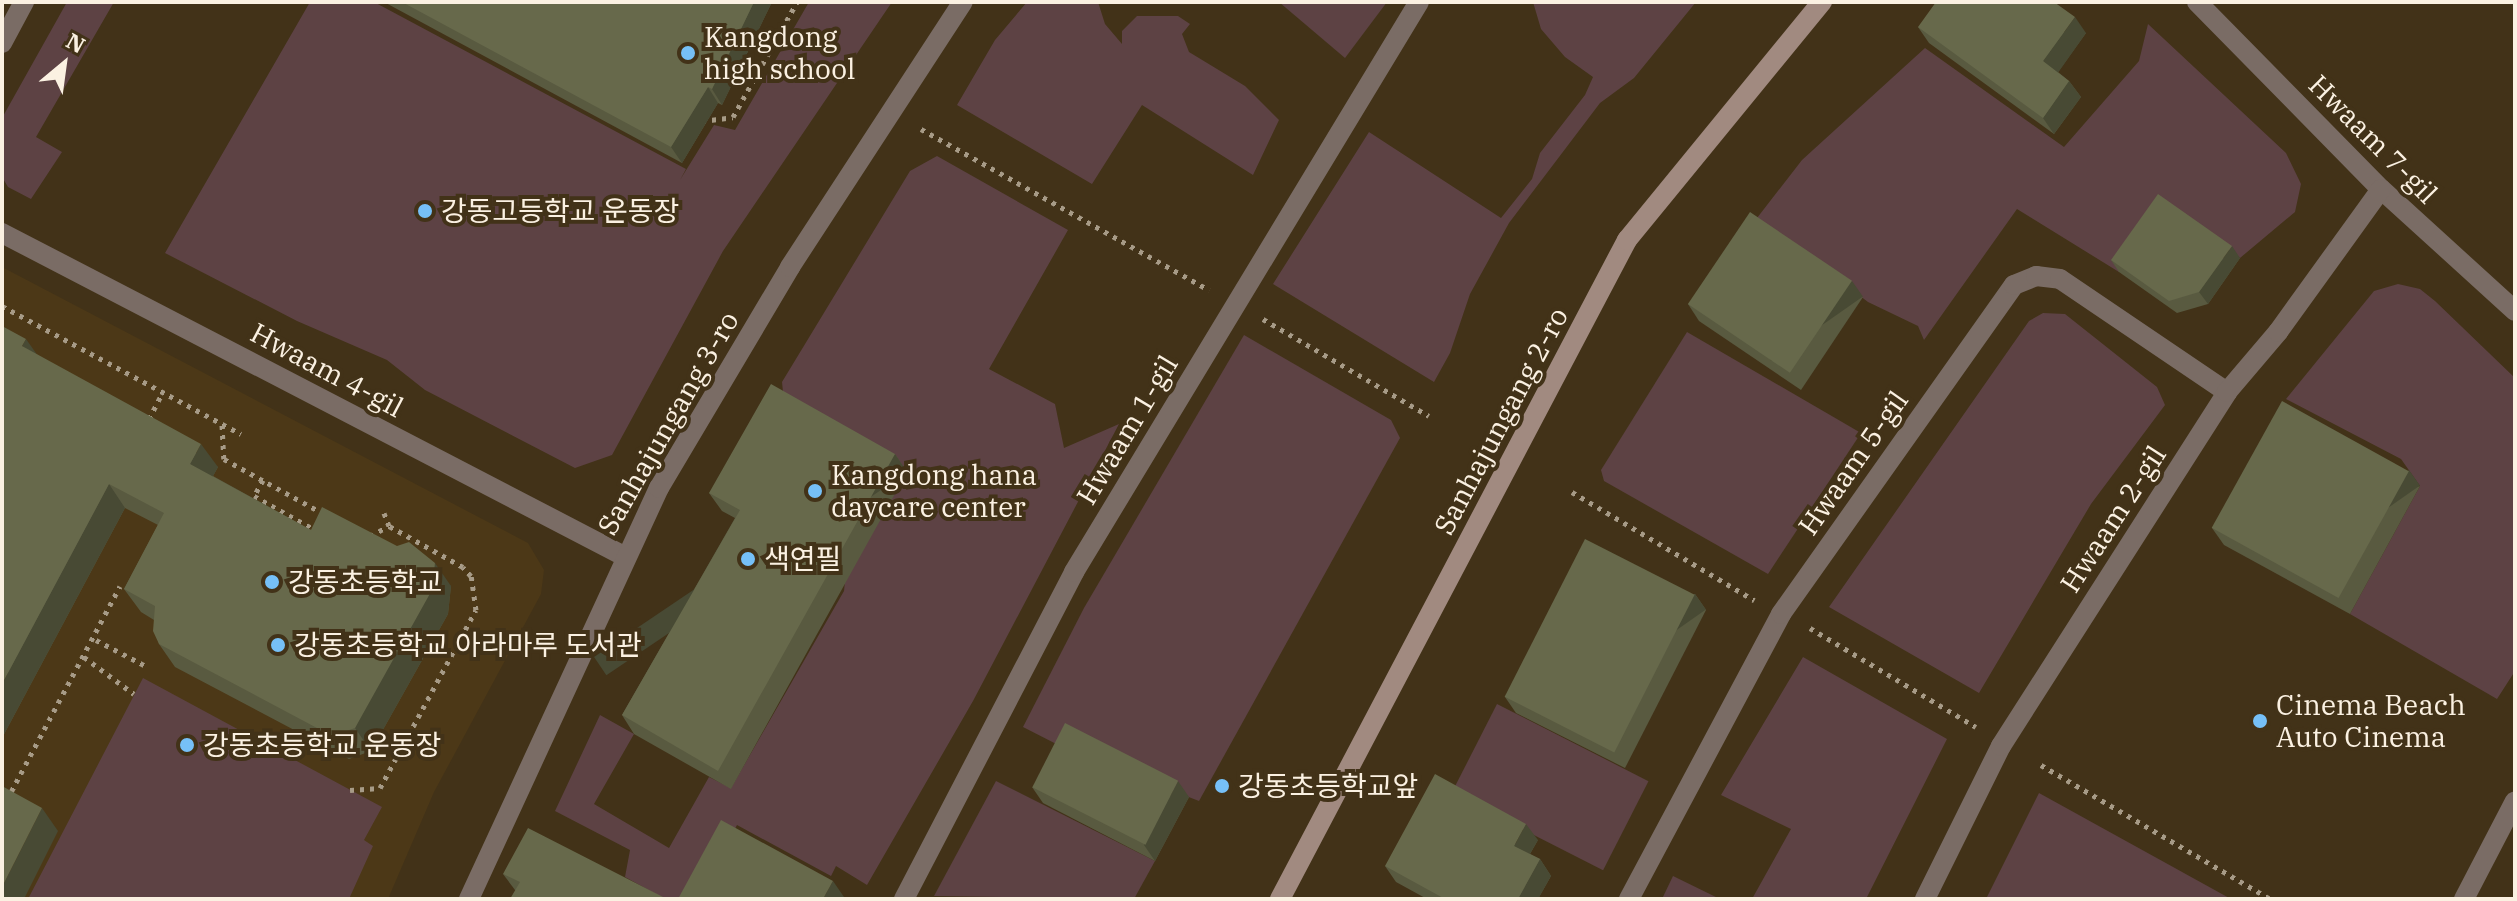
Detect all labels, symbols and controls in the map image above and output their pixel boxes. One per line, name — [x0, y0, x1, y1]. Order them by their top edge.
place label: Kangdong high school — [704, 20, 855, 86]
north arrow — [24, 24, 104, 104]
text: N — [61, 26, 91, 59]
marker: Kangdong high school — [679, 44, 697, 62]
street label: Hwaam 7-gil — [2302, 68, 2444, 210]
place label: 강동고등학교 운동장 — [441, 194, 679, 228]
marker: 강동고등학교 운동장 — [416, 202, 434, 220]
street label: Sanhajungang 2-ro — [1427, 302, 1575, 540]
street label: Sanhajungang 3-ro — [590, 305, 746, 541]
street label: Hwaam 4-gil — [245, 316, 409, 424]
street label: Hwaam 1-gil — [1069, 349, 1185, 511]
street label: Hwaam 5-gil — [1791, 385, 1915, 541]
street label: Hwaam 2-gil — [2053, 439, 2173, 599]
place label: Kangdong hana daycare center — [831, 458, 1037, 524]
marker: Kangdong hana daycare center — [806, 482, 824, 500]
place label: 색연필 — [764, 542, 841, 576]
marker: 색연필 — [739, 550, 757, 568]
place label: 강동초등학교 — [288, 565, 443, 599]
marker: 강동초등학교 — [263, 573, 281, 591]
place label: 강동초등학교 아라마루 도서관 — [294, 628, 642, 662]
marker: 강동초등학교 아라마루 도서관 — [269, 636, 287, 654]
place label: Cinema Beach Auto Cinema — [2276, 688, 2466, 754]
marker: Cinema Beach Auto Cinema — [2251, 712, 2269, 730]
place label: 강동초등학교 운동장 — [203, 728, 441, 762]
marker: 강동초등학교 운동장 — [178, 736, 196, 754]
place label: 강동초등학교앞 — [1238, 769, 1418, 803]
marker: 강동초등학교앞 — [1213, 777, 1231, 795]

